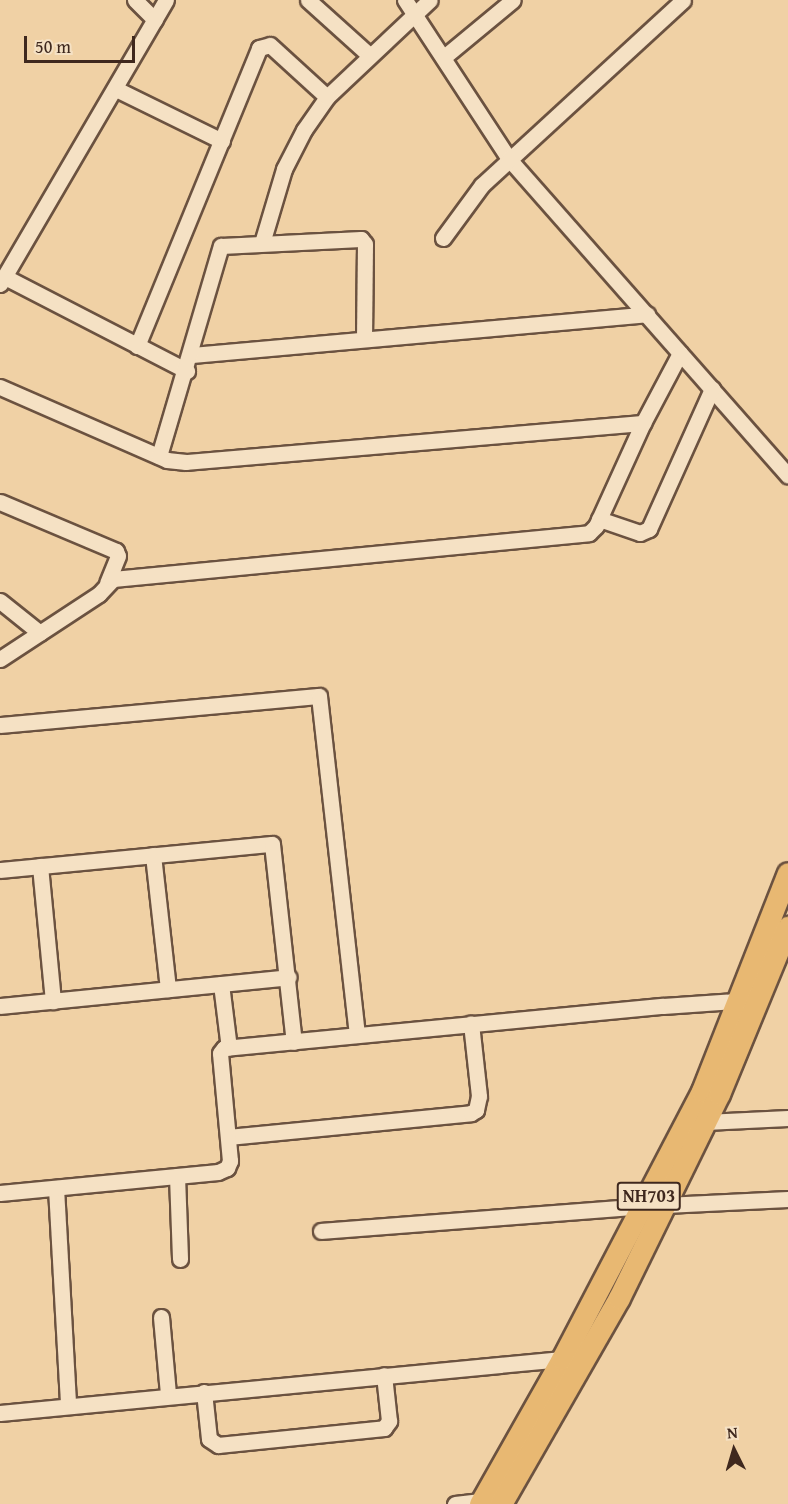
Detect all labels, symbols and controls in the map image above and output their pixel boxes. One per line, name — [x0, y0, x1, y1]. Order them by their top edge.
scale bar — [27, 24, 138, 62]
text: 50 m — [35, 33, 71, 60]
road number: NH703 — [616, 1181, 682, 1211]
north arrow — [704, 1420, 764, 1480]
text: N — [726, 1420, 739, 1444]

